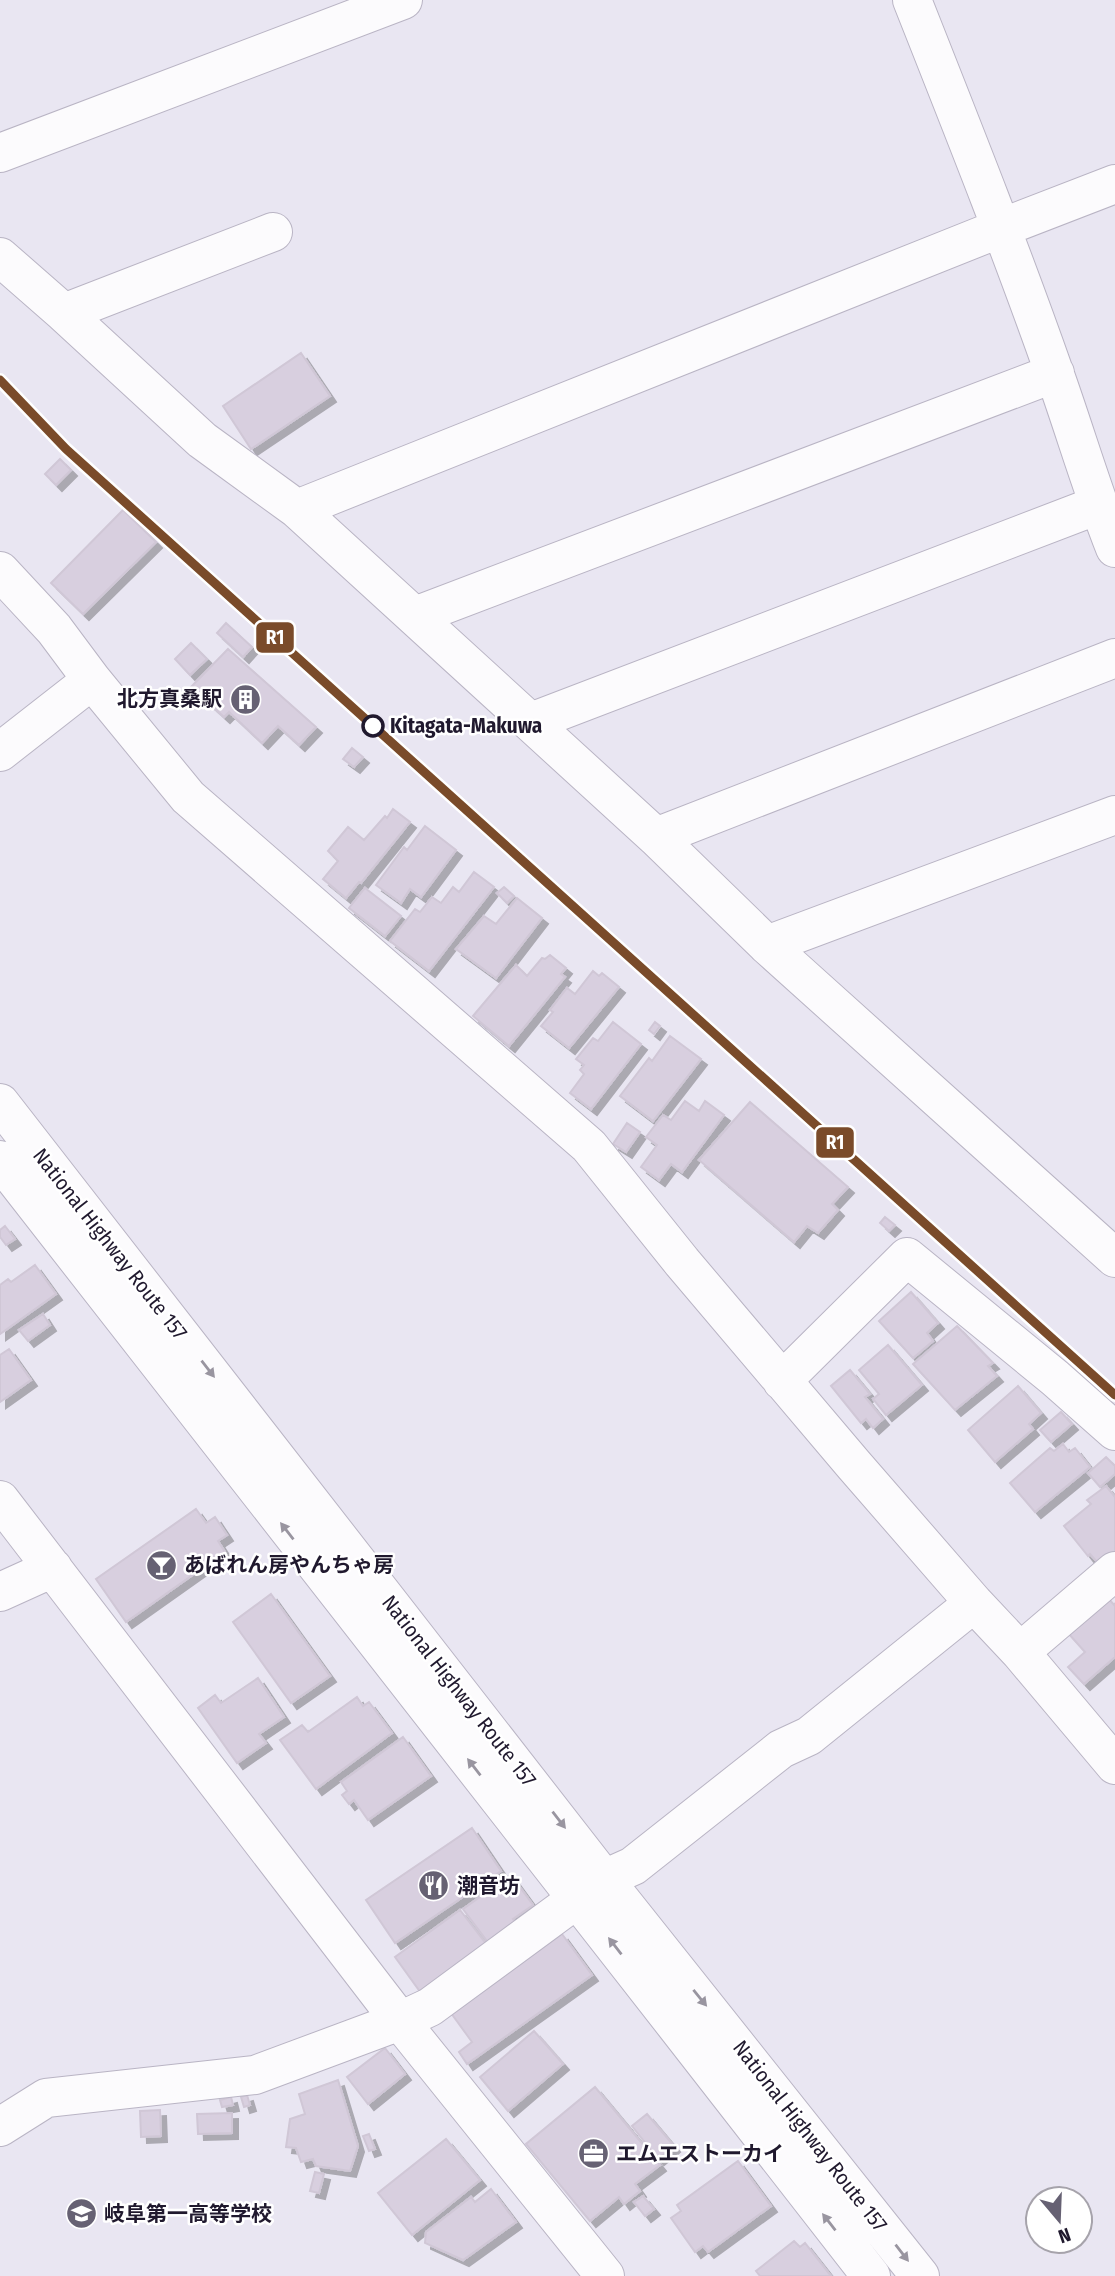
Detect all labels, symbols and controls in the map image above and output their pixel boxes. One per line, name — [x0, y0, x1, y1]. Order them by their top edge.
line badge: R1 — [255, 621, 295, 654]
text: R1 — [266, 626, 284, 649]
building icon: 北方真桑駅 — [228, 682, 262, 716]
place label: 北方真桑駅 — [117, 686, 222, 712]
place label: Kitagata-Makuwa — [390, 713, 542, 739]
marker: Kitagata-Makuwa — [362, 715, 384, 737]
line badge: R1 — [815, 1126, 855, 1159]
text: R1 — [826, 1131, 844, 1154]
street label: National Highway Route 157 — [27, 1143, 193, 1345]
one-way arrow — [201, 1360, 216, 1378]
one-way arrow — [280, 1522, 295, 1540]
bar icon: あばれん房やんちゃ房 — [144, 1548, 178, 1582]
place label: あばれん房やんちゃ房 — [184, 1552, 394, 1578]
street label: National Highway Route 157 — [376, 1590, 542, 1792]
one-way arrow — [467, 1758, 481, 1776]
one-way arrow — [551, 1810, 566, 1828]
restaurant icon: 潮音坊 — [417, 1869, 451, 1903]
place label: 潮音坊 — [457, 1873, 520, 1899]
one-way arrow — [607, 1937, 622, 1955]
one-way arrow — [692, 1989, 707, 2006]
street label: National Highway Route 157 — [727, 2035, 893, 2237]
office icon: エムエストーカイ — [576, 2137, 610, 2171]
place label: エムエストーカイ — [616, 2141, 784, 2167]
north arrow — [1024, 2185, 1094, 2255]
school or university icon: 岐阜第一高等学校 — [64, 2197, 98, 2231]
place label: 岐阜第一高等学校 — [104, 2201, 272, 2227]
one-way arrow — [823, 2213, 837, 2231]
text: N — [1055, 2223, 1074, 2248]
one-way arrow — [895, 2243, 910, 2261]

